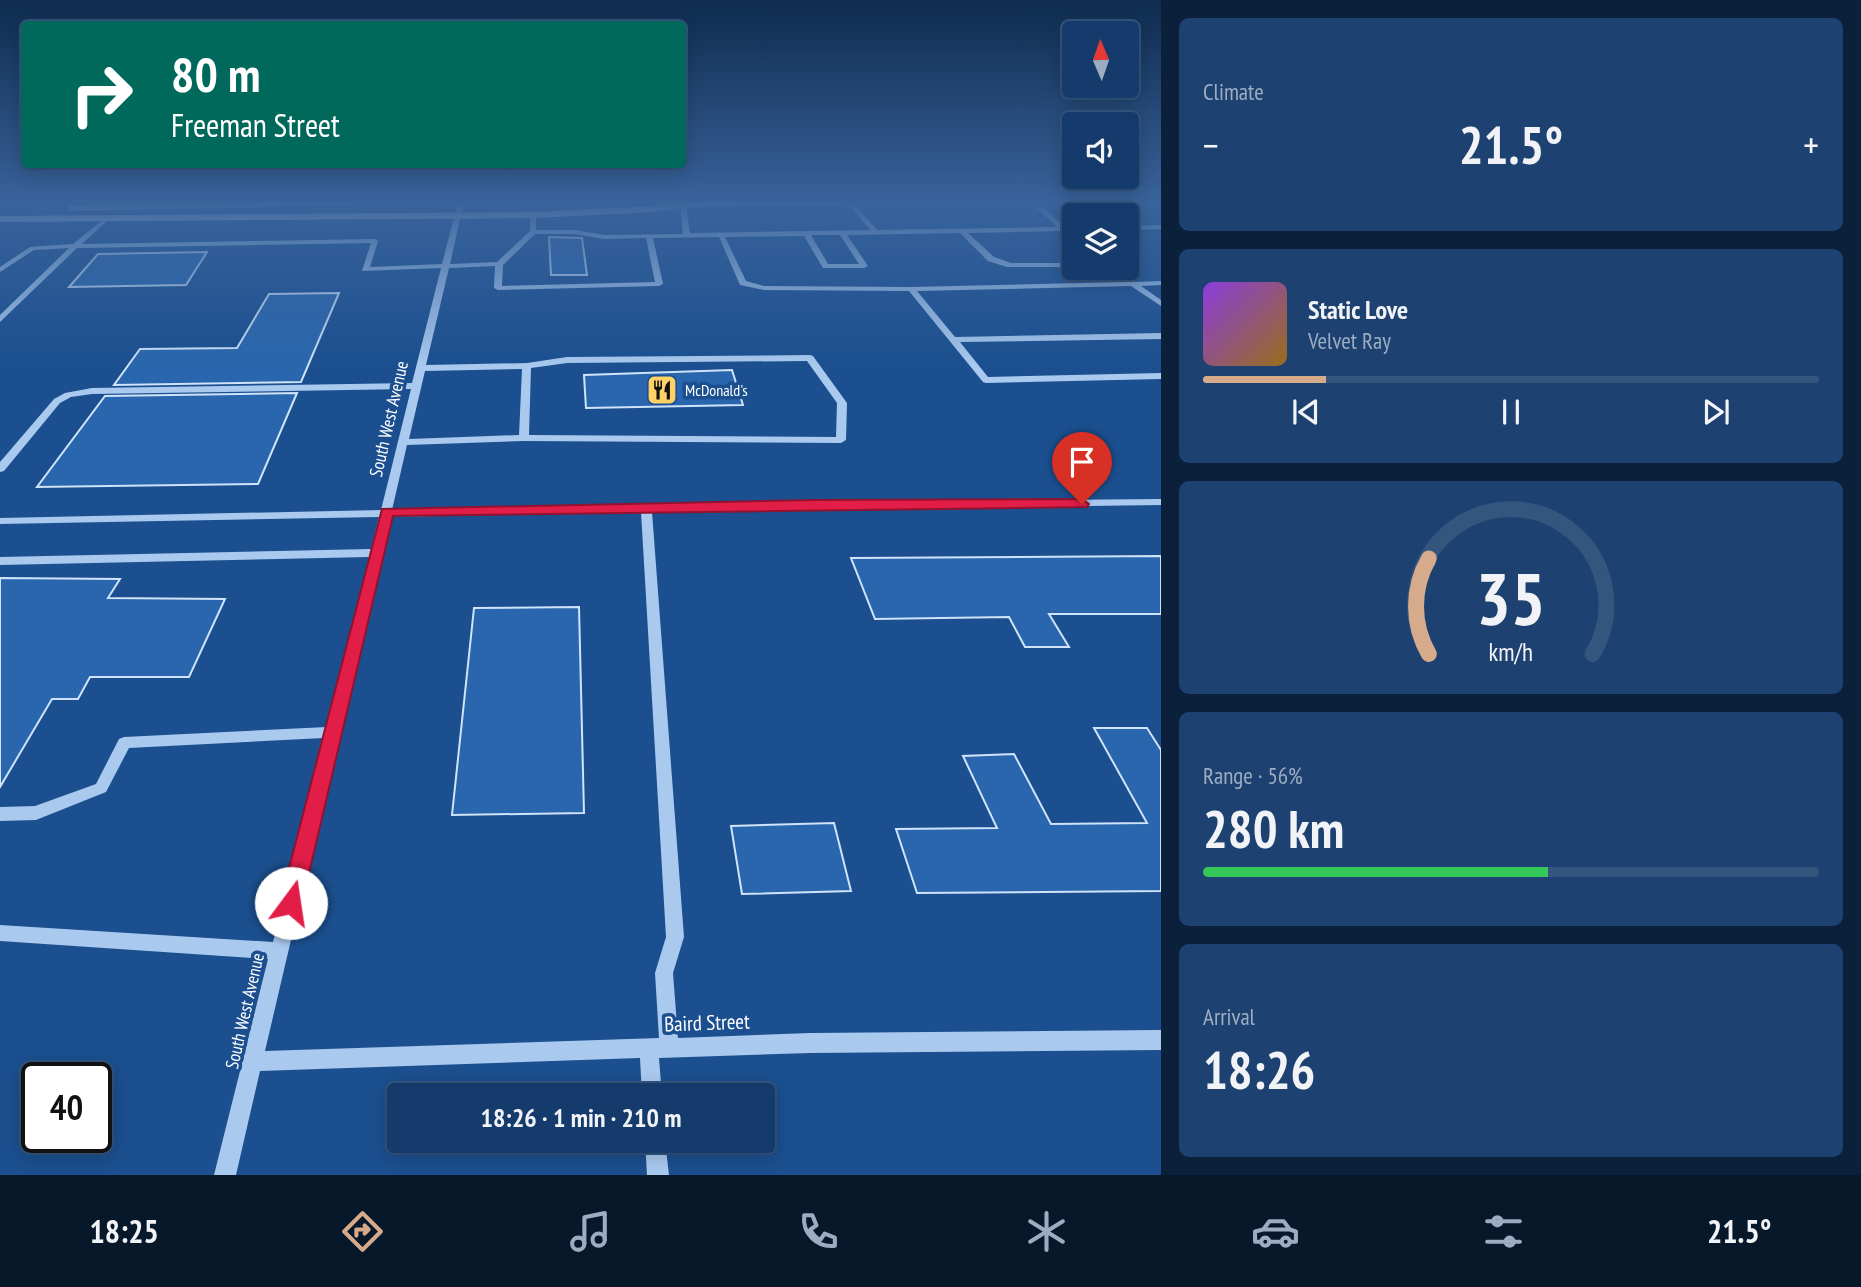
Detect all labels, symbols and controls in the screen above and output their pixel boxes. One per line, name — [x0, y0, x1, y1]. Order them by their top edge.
north arrow — [1062, 21, 1139, 98]
map controls — [1062, 21, 1139, 280]
text: 80 m — [171, 42, 260, 106]
icon: right — [56, 49, 147, 140]
text: Climate — [1203, 77, 1264, 106]
text: Freeman Street — [171, 104, 340, 146]
text: 21.5° — [1459, 111, 1563, 178]
button: sound — [1062, 112, 1139, 189]
text: − — [1203, 120, 1219, 169]
text: + — [1803, 120, 1819, 169]
button: layers — [1062, 203, 1139, 280]
text: Static Love — [1308, 293, 1408, 326]
text: Velvet Ray — [1308, 326, 1391, 355]
street label: South West Avenue — [364, 359, 413, 479]
restaurant icon: McDonald's — [645, 373, 679, 407]
place label: McDonald's — [685, 380, 748, 400]
icon: previous — [1287, 393, 1325, 431]
icon: pause — [1492, 393, 1530, 431]
icon: next — [1697, 393, 1735, 431]
pin — [1052, 432, 1112, 504]
icon: arrive — [1063, 443, 1101, 481]
text: 35 — [1476, 550, 1546, 644]
text: km/h — [1489, 635, 1533, 667]
text: Range · 56% — [1203, 761, 1303, 790]
text: 280 km — [1203, 795, 1344, 862]
position arrow — [254, 866, 328, 940]
street label: South West Avenue — [220, 951, 269, 1071]
text: Arrival — [1203, 1002, 1255, 1031]
street label: Baird Street — [664, 1008, 750, 1037]
text: 18:26 — [1203, 1036, 1315, 1103]
speed limit sign: 40 — [21, 1062, 112, 1153]
text: 18:26 · 1 min · 210 m — [481, 1101, 681, 1134]
icon: directions — [338, 1207, 387, 1256]
icon: music — [566, 1207, 615, 1256]
icon: phone — [794, 1207, 843, 1256]
icon: climate — [1022, 1207, 1071, 1256]
icon: car — [1251, 1207, 1300, 1256]
icon: filters — [1479, 1207, 1528, 1256]
text: 18:25 — [90, 1210, 159, 1252]
text: 21.5° — [1707, 1210, 1771, 1252]

